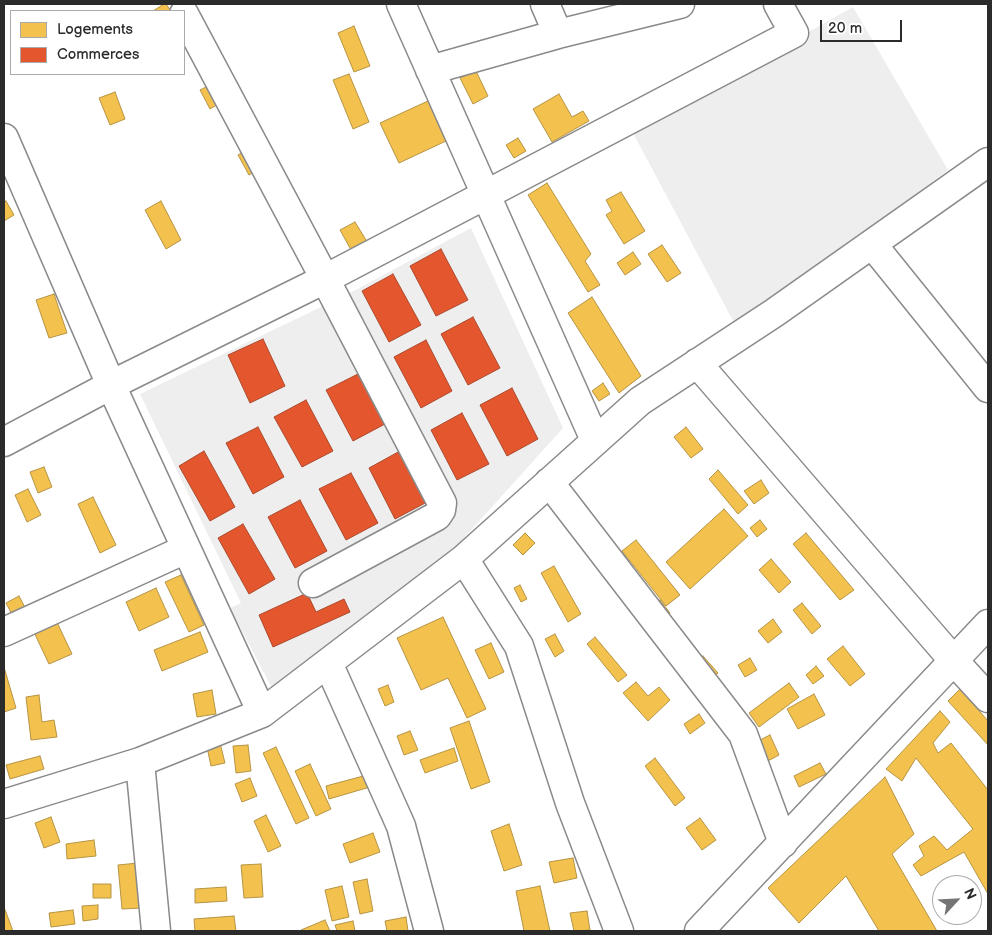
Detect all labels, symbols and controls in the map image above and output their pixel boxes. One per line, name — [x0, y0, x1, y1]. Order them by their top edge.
legend — [10, 10, 185, 75]
scale bar — [822, 10, 904, 42]
text: 20 m — [828, 19, 862, 38]
text: Logements — [57, 20, 133, 39]
text: Commerces — [57, 45, 139, 64]
north arrow — [932, 875, 982, 925]
text: N — [960, 886, 980, 902]

